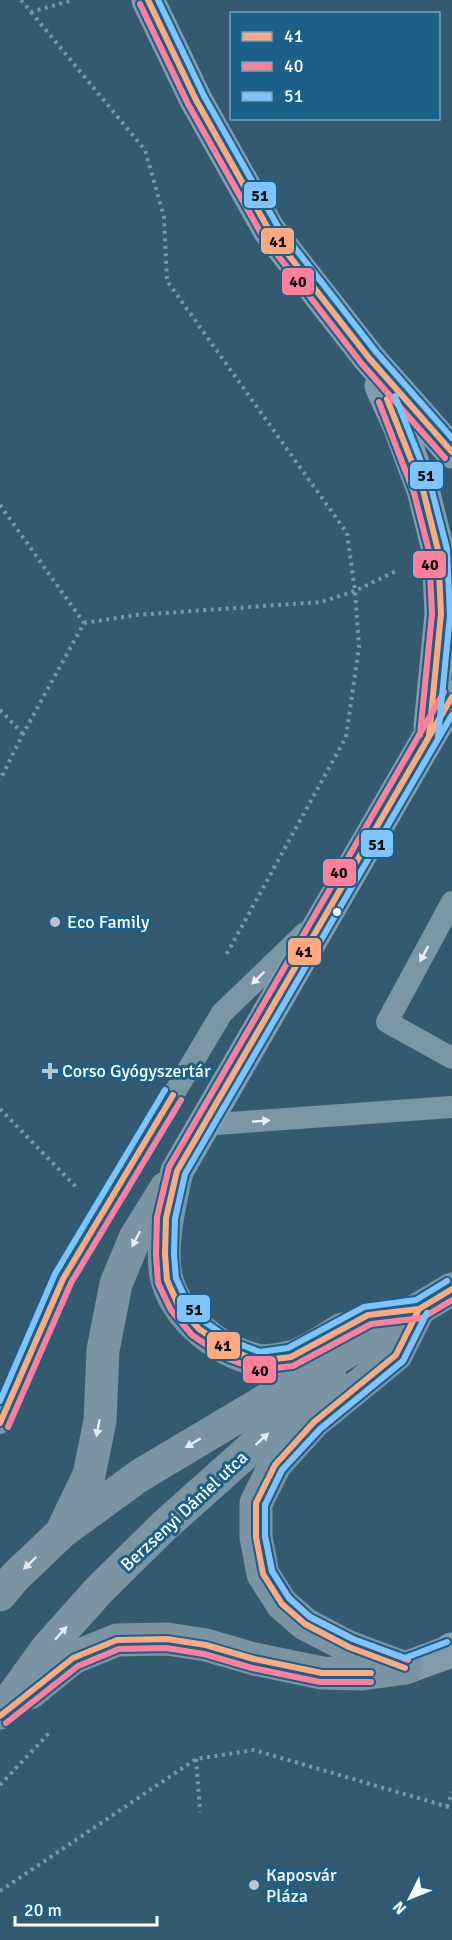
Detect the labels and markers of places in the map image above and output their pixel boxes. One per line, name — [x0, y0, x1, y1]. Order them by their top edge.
unlabelled marker — [331, 906, 343, 918]
place label: Eco Family — [67, 911, 150, 933]
marker: Eco Family — [48, 915, 62, 929]
place label: Corso Gyógyszertár — [62, 1060, 211, 1082]
marker: Corso Gyógyszertár — [43, 1064, 57, 1078]
place label: Kaposvár Pláza — [266, 1864, 337, 1907]
marker: Kaposvár Pláza — [247, 1878, 261, 1892]

